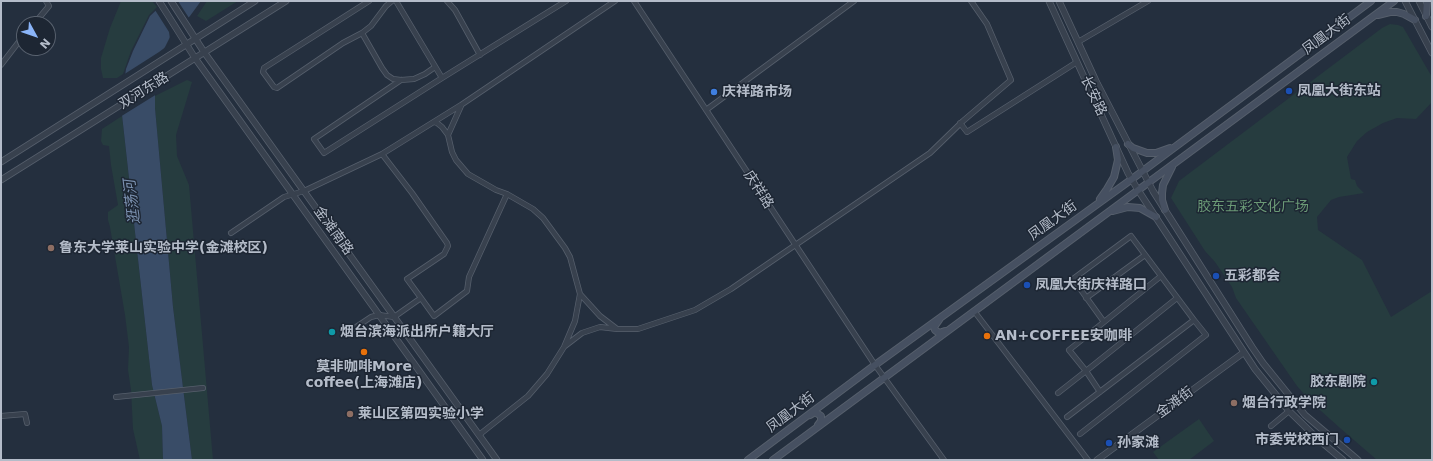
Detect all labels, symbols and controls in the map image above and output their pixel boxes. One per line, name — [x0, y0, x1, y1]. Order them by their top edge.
street label: 凤凰大街 — [1300, 11, 1354, 59]
north arrow — [16, 16, 56, 56]
text: N — [37, 36, 53, 51]
street label: 双河东路 — [116, 69, 172, 113]
street label: 长安路 — [1077, 73, 1109, 119]
place label: 凤凰大街东站 — [1297, 83, 1381, 99]
place label: 庆祥路市场 — [722, 84, 792, 100]
marker: 凤凰大街东站 — [1284, 86, 1294, 96]
marker: 庆祥路市场 — [709, 87, 719, 97]
street label: 庆祥路 — [740, 168, 776, 212]
water label: 逛荡河 — [121, 179, 145, 225]
street label: 凤凰大街 — [1025, 198, 1081, 244]
park label: 胶东五彩文化广场 — [1197, 199, 1309, 215]
street label: 金滩南路 — [310, 203, 356, 259]
place label: 鲁东大学莱山实验中学(金滩校区) — [59, 240, 268, 256]
marker: 鲁东大学莱山实验中学(金滩校区) — [46, 243, 56, 253]
place label: 五彩都会 — [1224, 268, 1280, 284]
marker: 五彩都会 — [1211, 271, 1221, 281]
place label: 凤凰大街庆祥路口 — [1035, 277, 1147, 293]
marker: 凤凰大街庆祥路口 — [1022, 280, 1032, 290]
place label: 烟台滨海派出所户籍大厅 — [340, 324, 494, 340]
marker: 烟台滨海派出所户籍大厅 — [327, 327, 337, 337]
place label: AN+COFFEE安咖啡 — [995, 328, 1132, 344]
marker: AN+COFFEE安咖啡 — [982, 331, 992, 341]
marker: 莫非咖啡More coffee(上海滩店) — [359, 347, 369, 357]
place label: 莫非咖啡More coffee(上海滩店) — [305, 359, 423, 392]
place label: 胶东剧院 — [1310, 374, 1366, 390]
marker: 胶东剧院 — [1369, 377, 1379, 387]
street label: 金滩街 — [1153, 384, 1197, 422]
street label: 凤凰大街 — [764, 389, 818, 437]
place label: 烟台行政学院 — [1242, 395, 1326, 411]
marker: 烟台行政学院 — [1229, 398, 1239, 408]
place label: 莱山区第四实验小学 — [358, 406, 484, 422]
marker: 莱山区第四实验小学 — [345, 409, 355, 419]
place label: 市委党校西门 — [1255, 432, 1339, 448]
place label: 孙家滩 — [1117, 435, 1159, 451]
marker: 市委党校西门 — [1342, 435, 1352, 445]
marker: 孙家滩 — [1104, 438, 1114, 448]

